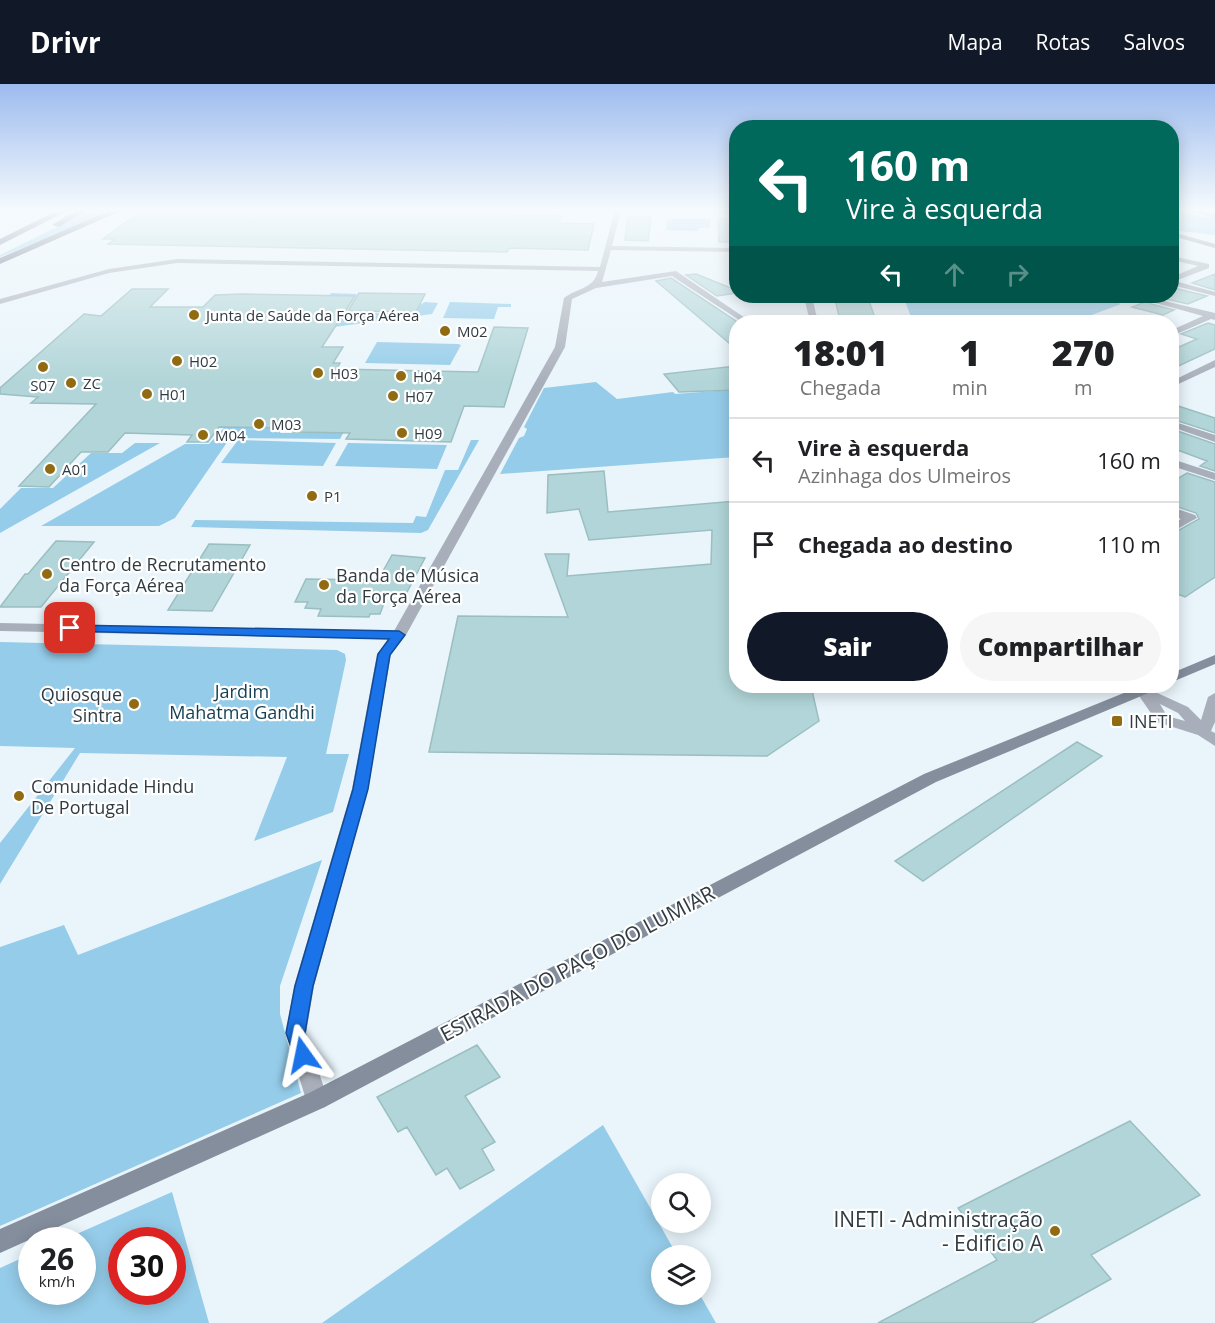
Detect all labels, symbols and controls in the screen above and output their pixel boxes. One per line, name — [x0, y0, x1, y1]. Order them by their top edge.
text: Drivr — [30, 23, 101, 61]
text: Mapa — [948, 28, 1003, 56]
text: Rotas — [1036, 28, 1090, 56]
text: Salvos — [1123, 28, 1185, 56]
text: 160 m — [846, 136, 970, 193]
icon: left — [747, 144, 825, 222]
text: Vire à esquerda — [846, 190, 1043, 227]
icon: left — [875, 258, 908, 291]
icon: ahead — [938, 258, 971, 291]
icon: right — [1001, 258, 1034, 291]
place label: Junta de Saúde da Força Aérea — [204, 305, 419, 325]
marker: Junta de Saúde da Força Aérea — [187, 308, 201, 322]
place label: M02 — [457, 321, 488, 341]
marker: M02 — [438, 324, 452, 338]
text: 18:01 — [793, 328, 888, 377]
text: 1 — [959, 328, 980, 377]
text: 270 — [1052, 328, 1115, 377]
place label: H02 — [189, 351, 217, 371]
marker: H02 — [170, 354, 184, 368]
marker: S07 — [36, 360, 50, 374]
place label: H03 — [330, 363, 358, 383]
marker: H03 — [311, 366, 325, 380]
place label: H04 — [413, 366, 442, 386]
marker: H04 — [394, 369, 408, 383]
place label: ZC — [83, 373, 101, 393]
text: Chegada — [800, 374, 881, 401]
text: min — [952, 374, 988, 401]
text: m — [1074, 374, 1093, 401]
place label: S07 — [30, 375, 56, 395]
marker: ZC — [64, 376, 78, 390]
place label: H01 — [159, 384, 187, 404]
place label: H07 — [405, 386, 433, 406]
marker: H01 — [140, 387, 154, 401]
marker: H07 — [386, 389, 400, 403]
place label: M03 — [271, 414, 302, 434]
marker: M03 — [252, 417, 266, 431]
place label: H09 — [414, 423, 442, 443]
place label: M04 — [215, 425, 246, 445]
marker: H09 — [395, 426, 409, 440]
marker: M04 — [196, 428, 210, 442]
text: Vire à esquerda — [798, 432, 969, 462]
icon: left — [747, 444, 780, 477]
text: 160 m — [1097, 445, 1161, 475]
place label: A01 — [62, 459, 89, 479]
marker: A01 — [43, 462, 57, 476]
text: Azinhaga dos Ulmeiros — [798, 462, 1011, 489]
place label: P1 — [324, 486, 342, 506]
marker: P1 — [305, 489, 319, 503]
icon: arrive — [747, 528, 780, 561]
text: Chegada ao destino — [798, 529, 1013, 559]
text: 110 m — [1097, 529, 1161, 559]
place label: Centro de Recrutamento da Força Aérea — [59, 552, 266, 597]
place label: Banda de Música da Força Aérea — [336, 563, 479, 608]
marker: Centro de Recrutamento da Força Aérea — [40, 567, 54, 581]
marker: Banda de Música da Força Aérea — [317, 578, 331, 592]
pin — [44, 602, 95, 653]
icon: arrive — [53, 611, 86, 644]
button: Sair — [747, 612, 948, 681]
button: Compartilhar — [960, 612, 1161, 681]
park label: Jardim Mahatma Gandhi — [169, 679, 315, 724]
place label: Quiosque Sintra — [41, 682, 122, 727]
marker: Quiosque Sintra — [127, 697, 141, 711]
place label: INETI — [1129, 709, 1173, 733]
marker: INETI — [1110, 714, 1124, 728]
place label: Comunidade Hindu De Portugal — [31, 774, 194, 819]
marker: Comunidade Hindu De Portugal — [12, 789, 26, 803]
street label: ESTRADA DO PAÇO DO LUMIAR — [435, 879, 719, 1047]
position arrow — [271, 1023, 335, 1087]
map controls — [651, 1173, 711, 1305]
button: search — [651, 1173, 711, 1233]
place label: INETI - Administração - Edificio A — [833, 1205, 1044, 1257]
marker: INETI - Administração - Edificio A — [1048, 1224, 1062, 1238]
speed limit sign: 30 — [108, 1227, 186, 1305]
text: 26 — [40, 1238, 74, 1279]
button: layers — [651, 1245, 711, 1305]
text: km/h — [39, 1271, 75, 1291]

